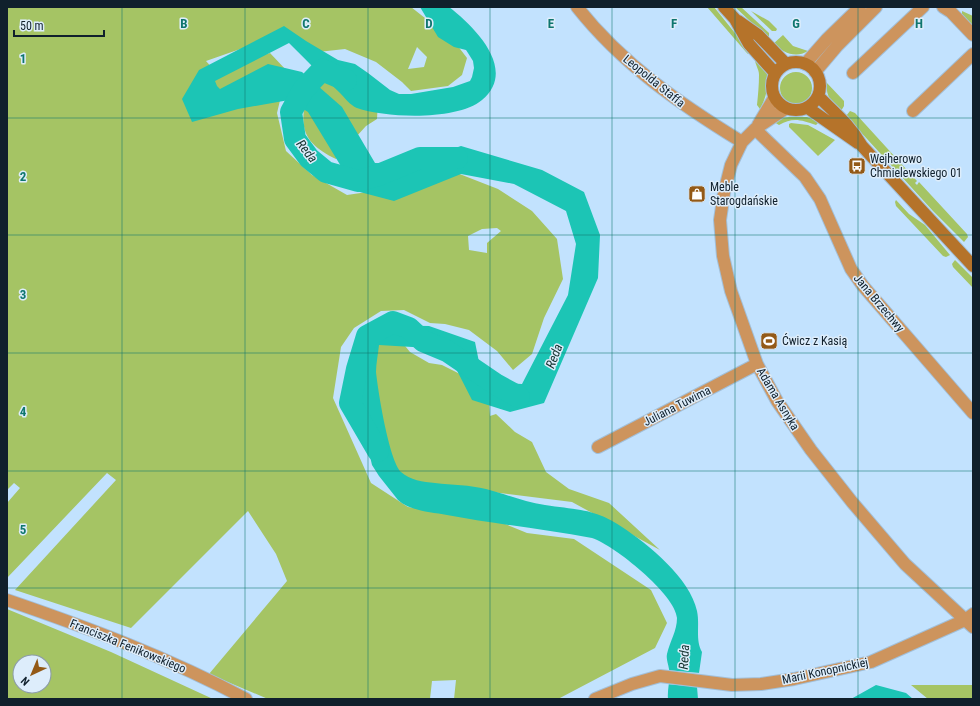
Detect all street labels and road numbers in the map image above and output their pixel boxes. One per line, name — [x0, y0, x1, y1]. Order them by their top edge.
street label: Leopolda Staffa — [620, 52, 688, 110]
street label: Jana Brzechwy — [851, 271, 907, 335]
street label: Adama Asnyka — [754, 365, 802, 433]
street label: Juliana Tuwima — [641, 383, 713, 429]
street label: Franciszka Fenikowskiego — [68, 616, 188, 676]
street label: Marii Konopnickiej — [781, 655, 869, 687]

